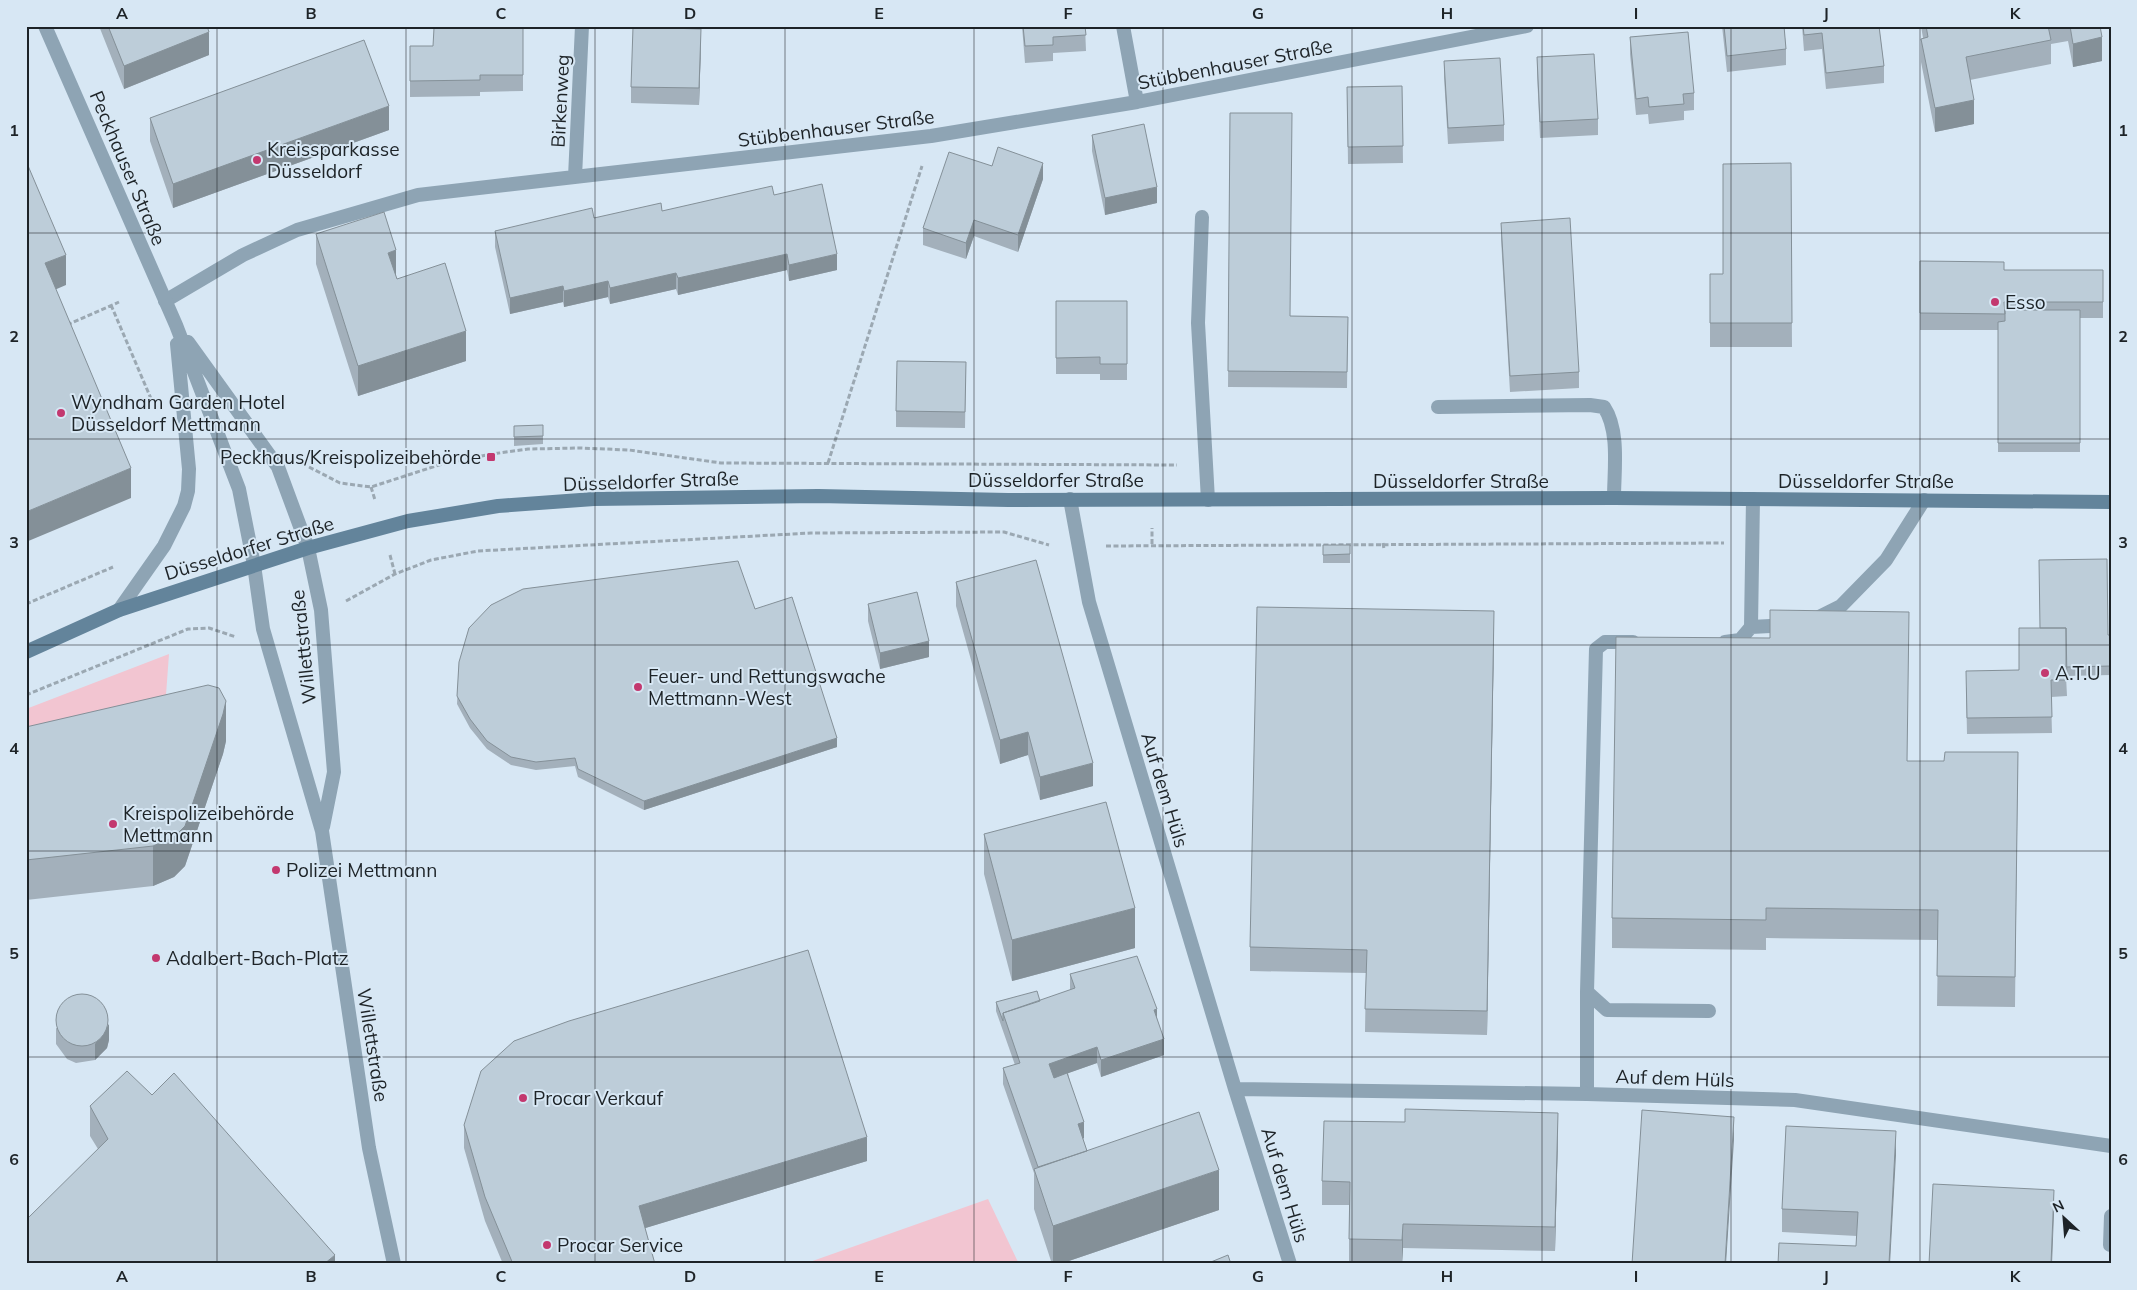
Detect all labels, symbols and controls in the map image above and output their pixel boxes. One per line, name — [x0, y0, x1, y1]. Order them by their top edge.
text: A — [116, 3, 128, 23]
text: B — [305, 3, 317, 23]
text: C — [496, 3, 507, 23]
text: D — [684, 3, 696, 23]
text: E — [874, 3, 884, 23]
text: F — [1063, 3, 1073, 23]
text: G — [1252, 3, 1264, 23]
text: H — [1441, 3, 1453, 23]
text: I — [1634, 3, 1638, 23]
text: J — [1823, 3, 1829, 23]
text: K — [2010, 3, 2022, 23]
street label: Stübbenhauser Straße — [1136, 33, 1334, 95]
street label: Birkenweg — [546, 54, 574, 148]
street label: Peckhauser Straße — [85, 87, 171, 249]
street label: Stübbenhauser Straße — [736, 104, 936, 152]
text: 1 — [9, 120, 19, 140]
text: 1 — [2118, 120, 2128, 140]
place label: Kreissparkasse Düsseldorf — [267, 137, 400, 183]
marker: Kreissparkasse Düsseldorf — [251, 154, 263, 166]
place label: Esso — [2005, 290, 2046, 314]
marker: Esso — [1989, 296, 2001, 308]
text: 2 — [9, 326, 19, 346]
text: 2 — [2118, 326, 2128, 346]
place label: Wyndham Garden Hotel Düsseldorf Mettmann — [71, 390, 285, 436]
marker: Wyndham Garden Hotel Düsseldorf Mettmann — [55, 407, 67, 419]
place label: Peckhaus/Kreispolizeibehörde — [220, 445, 481, 469]
marker: Peckhaus/Kreispolizeibehörde — [485, 451, 497, 463]
street label: Düsseldorfer Straße — [563, 466, 739, 496]
street label: Düsseldorfer Straße — [968, 468, 1144, 492]
street label: Düsseldorfer Straße — [1373, 469, 1549, 493]
street label: Düsseldorfer Straße — [1778, 469, 1954, 493]
street label: Düsseldorfer Straße — [161, 511, 337, 585]
text: 3 — [9, 532, 19, 552]
text: 3 — [2118, 532, 2128, 552]
street label: Willettstraße — [285, 589, 321, 705]
place label: A.T.U — [2055, 661, 2101, 685]
place label: Feuer- und Rettungswache Mettmann-West — [648, 664, 886, 710]
marker: A.T.U — [2039, 667, 2051, 679]
marker: Feuer- und Rettungswache Mettmann-West — [632, 681, 644, 693]
street label: Auf dem Hüls — [1136, 730, 1194, 850]
text: 4 — [9, 738, 19, 758]
text: 4 — [2118, 738, 2128, 758]
place label: Kreispolizeibehörde Mettmann — [123, 801, 294, 847]
marker: Kreispolizeibehörde Mettmann — [107, 818, 119, 830]
place label: Polizei Mettmann — [286, 858, 437, 882]
marker: Polizei Mettmann — [270, 864, 282, 876]
text: 5 — [9, 943, 19, 963]
text: 5 — [2118, 943, 2128, 963]
place label: Adalbert-Bach-Platz — [166, 946, 349, 970]
marker: Adalbert-Bach-Platz — [150, 952, 162, 964]
street label: Willettstraße — [352, 987, 394, 1103]
street label: Auf dem Hüls — [1615, 1064, 1735, 1092]
place label: Procar Verkauf — [533, 1086, 664, 1110]
marker: Procar Verkauf — [517, 1092, 529, 1104]
street label: Auf dem Hüls — [1256, 1125, 1314, 1245]
text: 6 — [9, 1149, 19, 1169]
text: 6 — [2118, 1149, 2128, 1169]
north arrow — [2040, 1192, 2090, 1242]
text: N — [2050, 1196, 2067, 1217]
place label: Procar Service — [557, 1233, 683, 1257]
marker: Procar Service — [541, 1239, 553, 1251]
text: A — [116, 1266, 128, 1286]
text: B — [305, 1266, 317, 1286]
text: C — [496, 1266, 507, 1286]
text: D — [684, 1266, 696, 1286]
text: E — [874, 1266, 884, 1286]
text: F — [1063, 1266, 1073, 1286]
text: G — [1252, 1266, 1264, 1286]
text: H — [1441, 1266, 1453, 1286]
text: I — [1634, 1266, 1638, 1286]
text: J — [1823, 1266, 1829, 1286]
text: K — [2010, 1266, 2022, 1286]

